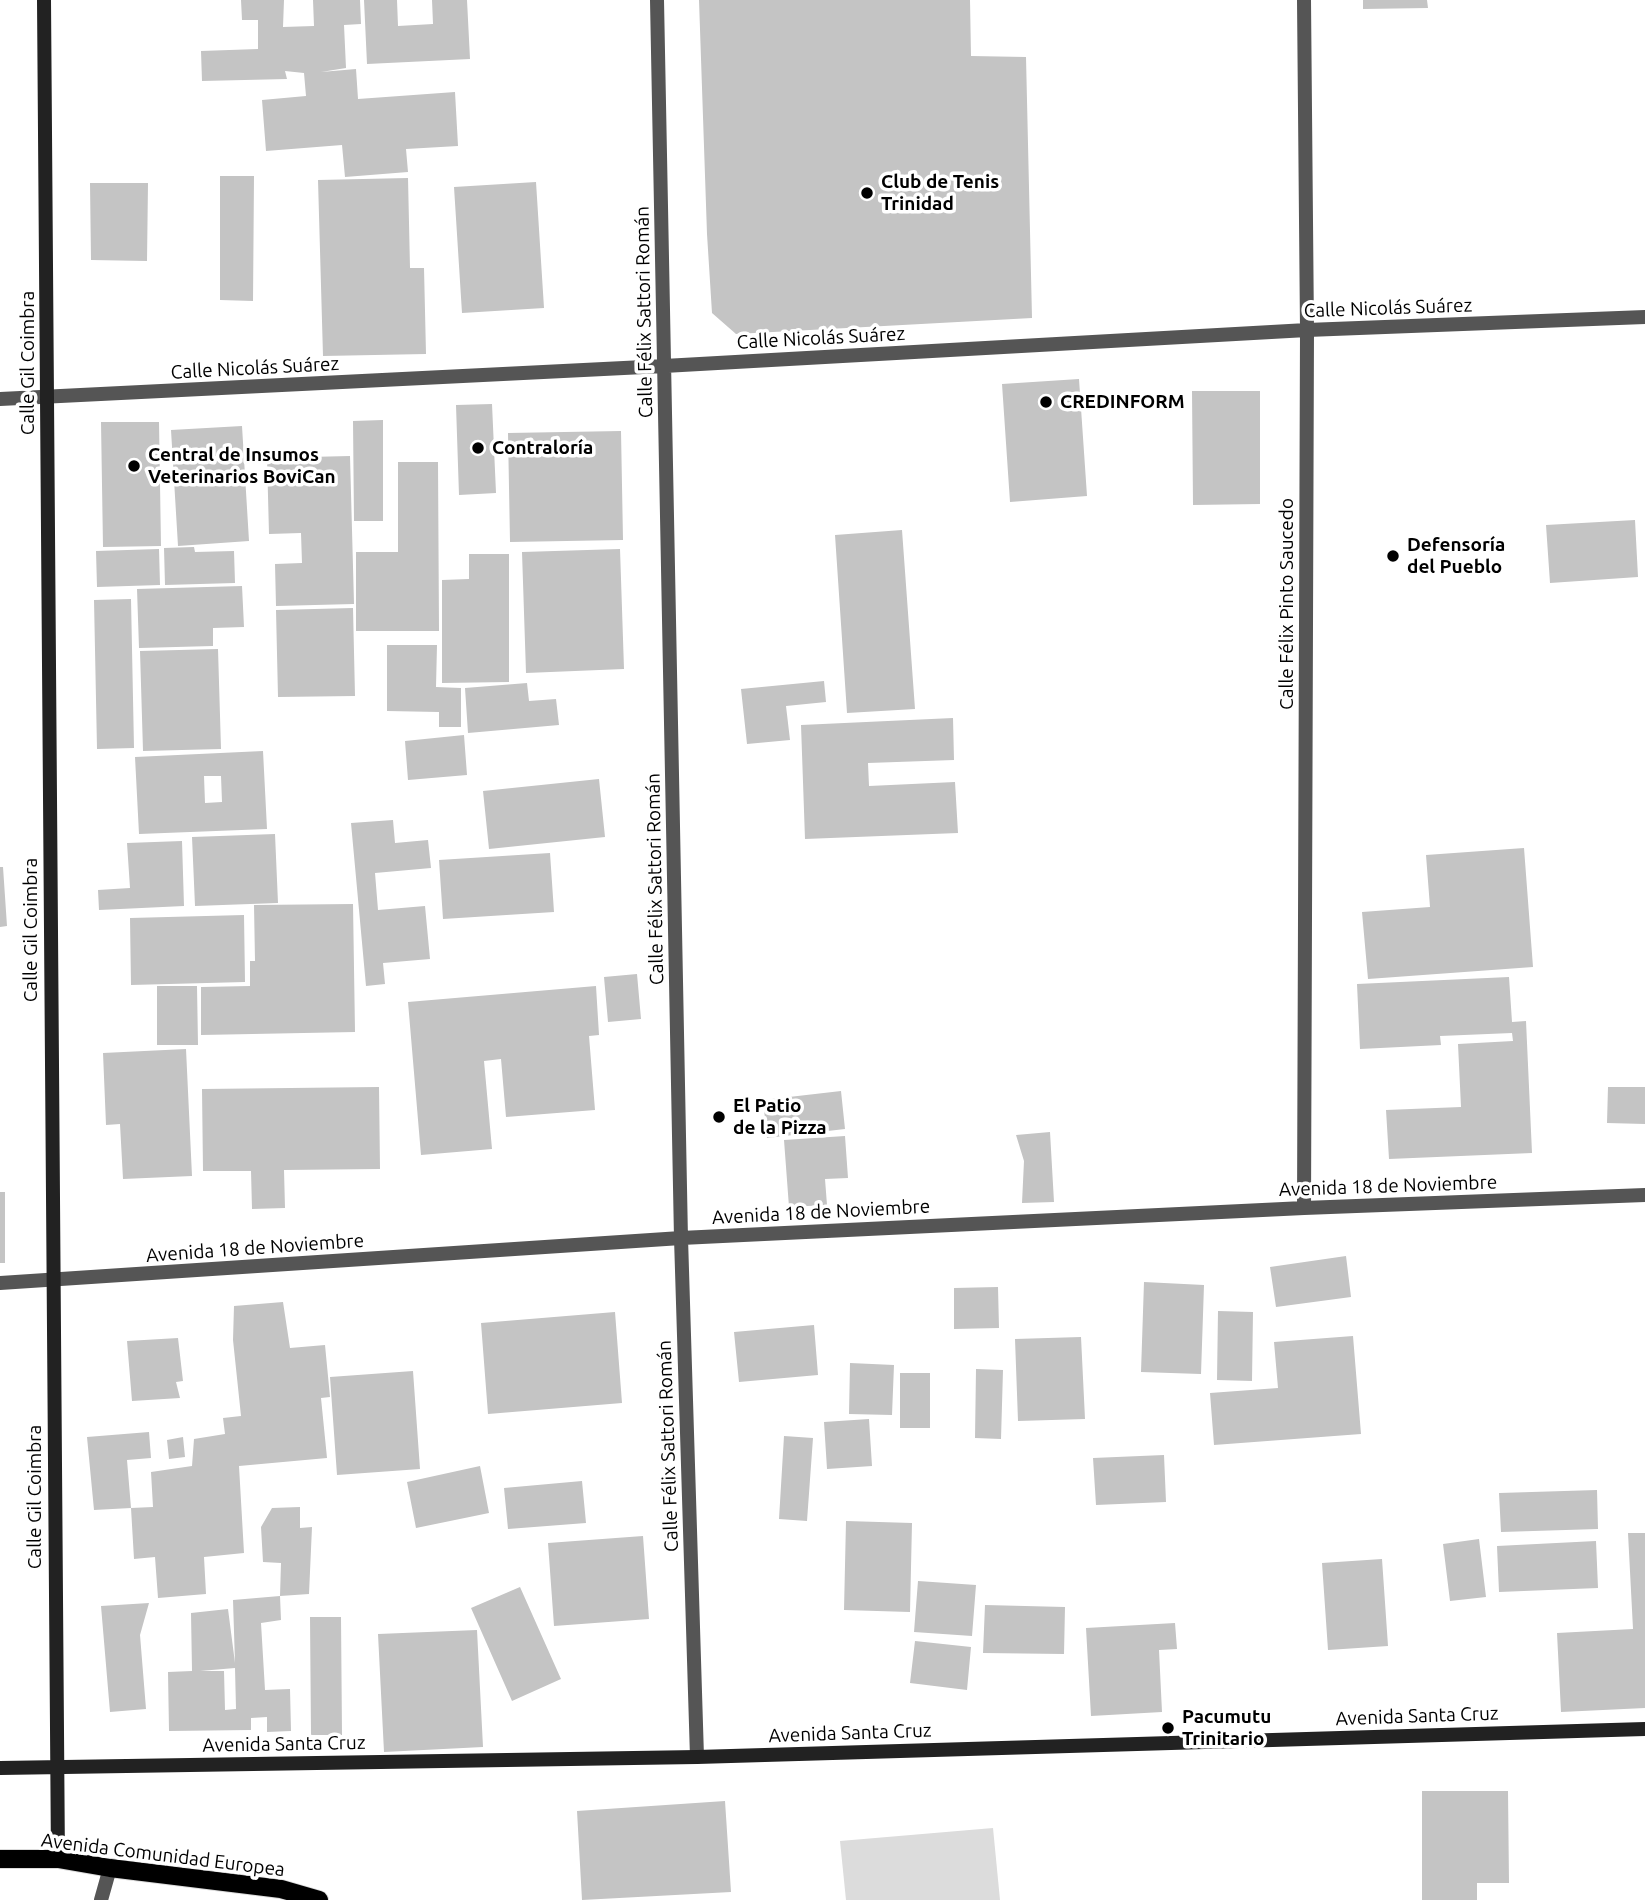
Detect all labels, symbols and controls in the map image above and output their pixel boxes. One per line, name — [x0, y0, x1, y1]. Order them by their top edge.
place label: Club de Tenis Trinidad — [881, 171, 999, 215]
marker: Club de Tenis Trinidad — [859, 185, 875, 201]
street label: Calle Félix Sattori Román — [631, 206, 657, 418]
street label: Calle Gil Coimbra — [17, 291, 39, 435]
street label: Calle Nicolás Suárez — [1303, 294, 1473, 322]
street label: Calle Nicolás Suárez — [736, 322, 906, 354]
street label: Calle Nicolás Suárez — [170, 352, 340, 384]
place label: CREDINFORM — [1060, 391, 1185, 413]
marker: CREDINFORM — [1038, 394, 1054, 410]
place label: Contraloría — [492, 437, 593, 459]
marker: Contraloría — [470, 440, 486, 456]
place label: Central de Insumos Veterinarios BoviCan — [148, 444, 336, 488]
marker: Central de Insumos Veterinarios BoviCan — [126, 458, 142, 474]
street label: Calle Félix Pinto Saucedo — [1276, 498, 1298, 710]
place label: Defensoría del Pueblo — [1407, 534, 1505, 578]
marker: Defensoría del Pueblo — [1385, 548, 1401, 564]
street label: Calle Félix Sattori Román — [642, 773, 668, 985]
street label: Calle Gil Coimbra — [20, 858, 42, 1002]
place label: El Patio de la Pizza — [733, 1095, 827, 1139]
marker: El Patio de la Pizza — [711, 1109, 727, 1125]
street label: Avenida 18 de Noviembre — [1278, 1171, 1498, 1201]
street label: Avenida 18 de Noviembre — [711, 1195, 931, 1229]
street label: Avenida 18 de Noviembre — [145, 1229, 365, 1267]
street label: Calle Félix Sattori Román — [653, 1340, 683, 1552]
street label: Calle Gil Coimbra — [24, 1425, 46, 1569]
street label: Avenida Santa Cruz — [1335, 1702, 1499, 1730]
place label: Pacumutu Trinitario — [1182, 1706, 1271, 1750]
street label: Avenida Santa Cruz — [768, 1719, 932, 1747]
marker: Pacumutu Trinitario — [1160, 1720, 1176, 1736]
street label: Avenida Santa Cruz — [202, 1731, 366, 1757]
street label: Avenida Comunidad Europea — [40, 1829, 286, 1881]

